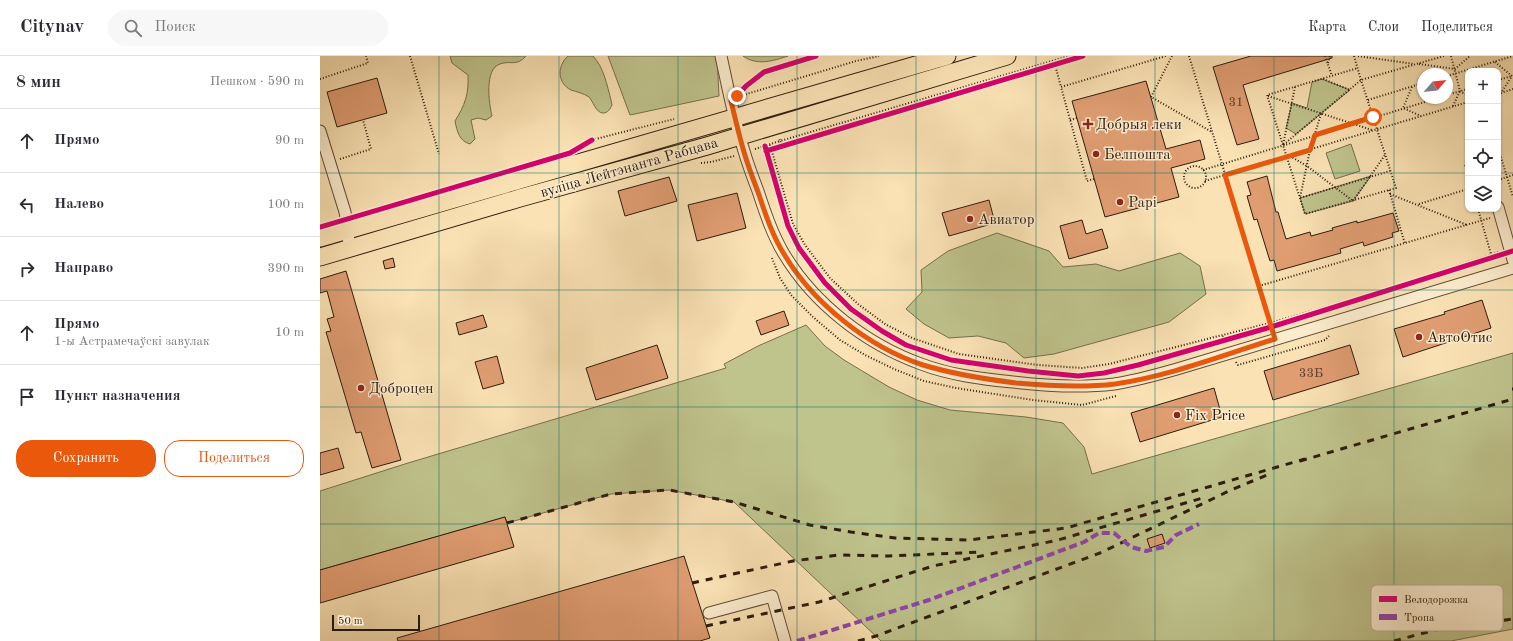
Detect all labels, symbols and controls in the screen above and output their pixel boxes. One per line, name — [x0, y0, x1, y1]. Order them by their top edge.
search box — [108, 10, 388, 46]
icon: search — [122, 17, 144, 39]
text: Citynav — [20, 18, 84, 37]
text: Поиск — [154, 20, 196, 35]
text: Карта — [1308, 20, 1346, 34]
text: Слои — [1368, 20, 1399, 34]
text: Поделиться — [1421, 20, 1493, 34]
north arrow — [1417, 68, 1453, 104]
map controls — [1465, 68, 1501, 212]
button: + — [1465, 68, 1501, 104]
text: 8 мин — [16, 74, 61, 91]
text: Пешком · 590 m — [210, 75, 304, 88]
route end — [728, 87, 746, 105]
house number: 31 — [1228, 96, 1244, 109]
button: − — [1465, 104, 1501, 140]
route start — [1364, 108, 1382, 126]
place label: Добрыя леки — [1096, 118, 1182, 133]
marker: Добрыя леки — [1083, 119, 1093, 129]
icon: ahead — [16, 130, 38, 152]
text: Прямо — [54, 133, 100, 148]
text: 90 m — [275, 134, 304, 147]
street label: вуліца Лейтэнанта Рабцава — [539, 136, 720, 201]
button: locate — [1465, 140, 1501, 176]
place label: Белпошта — [1104, 148, 1171, 163]
marker: Белпошта — [1091, 149, 1101, 159]
button: layers — [1465, 176, 1501, 212]
icon: left — [16, 194, 38, 216]
place label: Papi — [1128, 196, 1157, 211]
text: Налево — [54, 197, 104, 212]
marker: Papi — [1115, 197, 1125, 207]
text: 100 m — [267, 198, 304, 211]
place label: Авиатор — [978, 213, 1035, 228]
marker: Авиатор — [965, 214, 975, 224]
icon: right — [16, 258, 38, 280]
text: Направо — [54, 261, 113, 276]
text: 390 m — [267, 262, 304, 275]
text: Прямо — [54, 317, 100, 332]
icon: ahead — [16, 322, 38, 344]
text: 10 m — [275, 326, 304, 339]
place label: АвтоОтис — [1427, 331, 1493, 346]
marker: АвтоОтис — [1414, 332, 1424, 342]
text: 1-ы Астрамечаўскі завулак — [54, 335, 209, 348]
house number: 33Б — [1299, 367, 1323, 380]
place label: Доброцен — [369, 382, 434, 397]
marker: Доброцен — [356, 383, 366, 393]
icon: arrive — [16, 386, 38, 408]
text: Пункт назначения — [54, 389, 181, 404]
place label: Fix Price — [1185, 409, 1245, 424]
marker: Fix Price — [1172, 410, 1182, 420]
button: Сохранить — [16, 440, 156, 477]
button: Поделиться — [164, 440, 304, 477]
legend — [1371, 585, 1503, 631]
text: Велодорожка — [1404, 595, 1469, 606]
scale bar — [332, 613, 420, 632]
text: Тропа — [1404, 613, 1435, 624]
text: 50 m — [338, 616, 363, 627]

